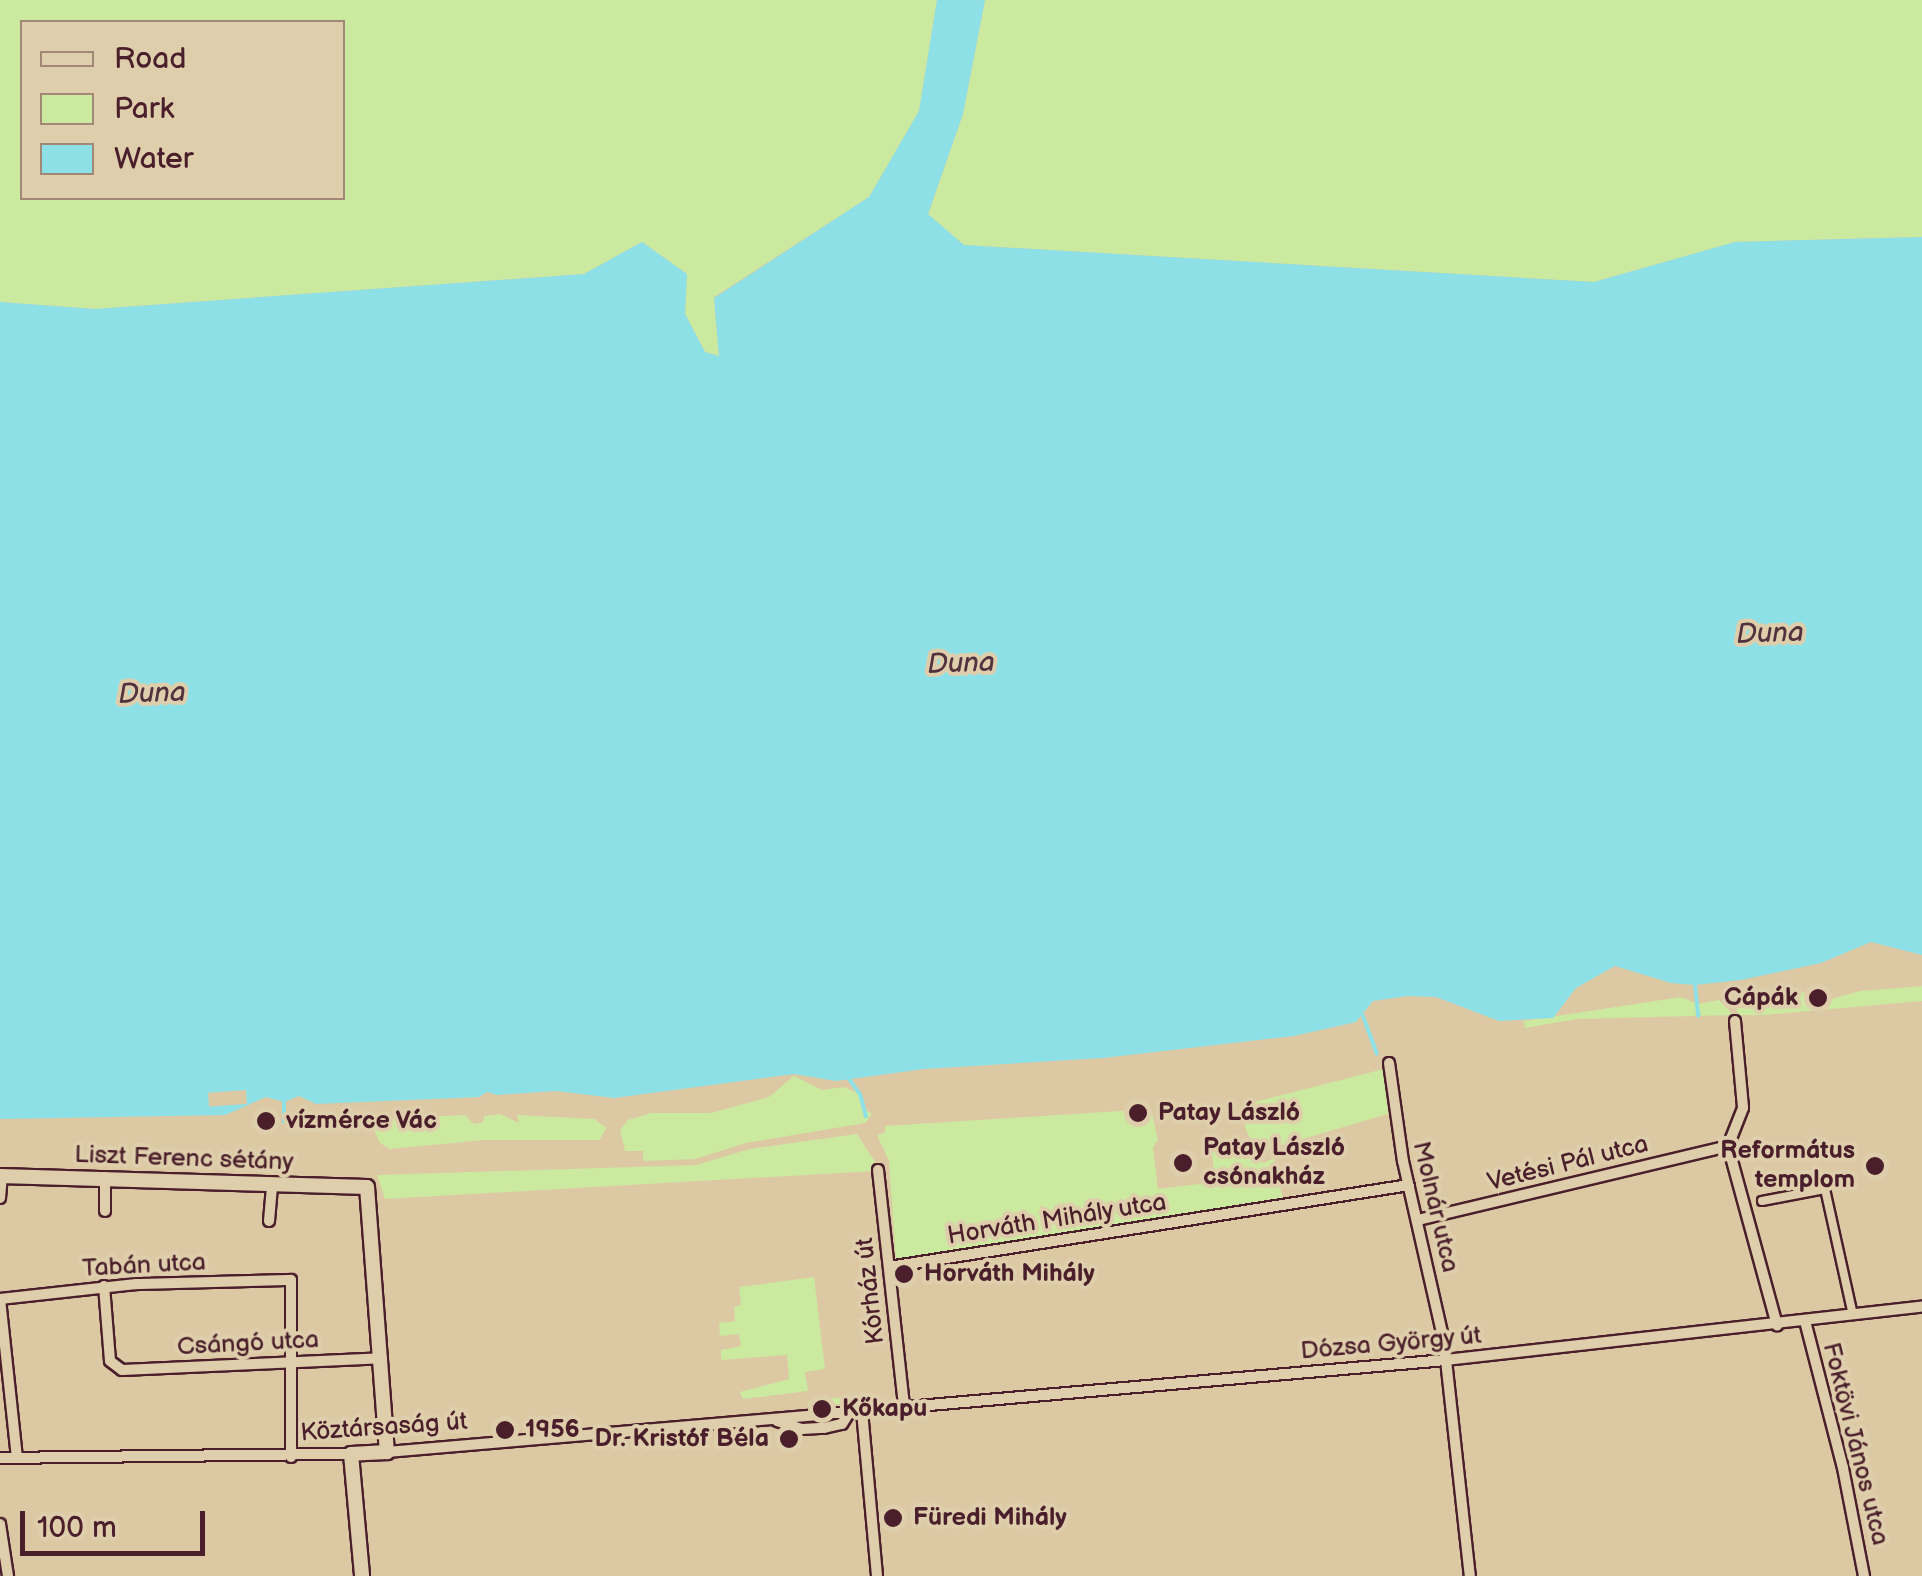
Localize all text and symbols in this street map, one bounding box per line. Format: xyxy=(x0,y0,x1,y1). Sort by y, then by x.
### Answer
legend xyxy=(20,20,345,200)
text: Road xyxy=(114,41,187,77)
text: Park xyxy=(114,91,174,127)
text: Water xyxy=(114,141,194,177)
water label: Duna xyxy=(1736,616,1804,652)
water label: Duna xyxy=(927,646,995,682)
water label: Duna xyxy=(118,676,186,712)
place label: Cápák xyxy=(1724,983,1798,1013)
marker: Cápák xyxy=(1807,987,1829,1009)
place label: Patay László xyxy=(1158,1098,1301,1128)
marker: Patay László xyxy=(1127,1102,1149,1124)
place label: vízmérce Vác xyxy=(286,1106,438,1136)
marker: vízmérce Vác xyxy=(255,1110,277,1132)
street label: Vetési Pál utca xyxy=(1484,1130,1652,1198)
place label: Patay László csónakház xyxy=(1203,1134,1346,1193)
place label: Református templom xyxy=(1720,1137,1855,1196)
street label: Molnár utca xyxy=(1405,1139,1465,1275)
street label: Liszt Ferenc sétány xyxy=(74,1140,294,1178)
marker: Patay László csónakház xyxy=(1172,1152,1194,1174)
marker: Református templom xyxy=(1864,1155,1886,1177)
street label: Horváth Mihály utca xyxy=(945,1188,1169,1252)
street label: Kórház út xyxy=(850,1236,892,1346)
street label: Tabán utca xyxy=(81,1248,207,1284)
place label: Horváth Mihály xyxy=(924,1259,1095,1289)
marker: Horváth Mihály xyxy=(893,1263,915,1285)
street label: Dózsa György út xyxy=(1299,1321,1483,1367)
street label: Csángó utca xyxy=(176,1325,320,1363)
street label: Foktövi János utca xyxy=(1815,1339,1895,1549)
place label: Kőkapu xyxy=(842,1394,927,1424)
marker: Kőkapu xyxy=(811,1398,833,1420)
street label: Köztársaság út xyxy=(299,1407,469,1449)
place label: 1956 xyxy=(525,1415,580,1445)
marker: 1956 xyxy=(494,1419,516,1441)
place label: Dr. Kristóf Béla xyxy=(595,1424,769,1454)
marker: Dr. Kristóf Béla xyxy=(778,1428,800,1450)
scale bar xyxy=(25,1491,210,1553)
place label: Füredi Mihály xyxy=(913,1503,1067,1533)
marker: Füredi Mihály xyxy=(882,1507,904,1529)
text: 100 m xyxy=(37,1510,117,1546)

